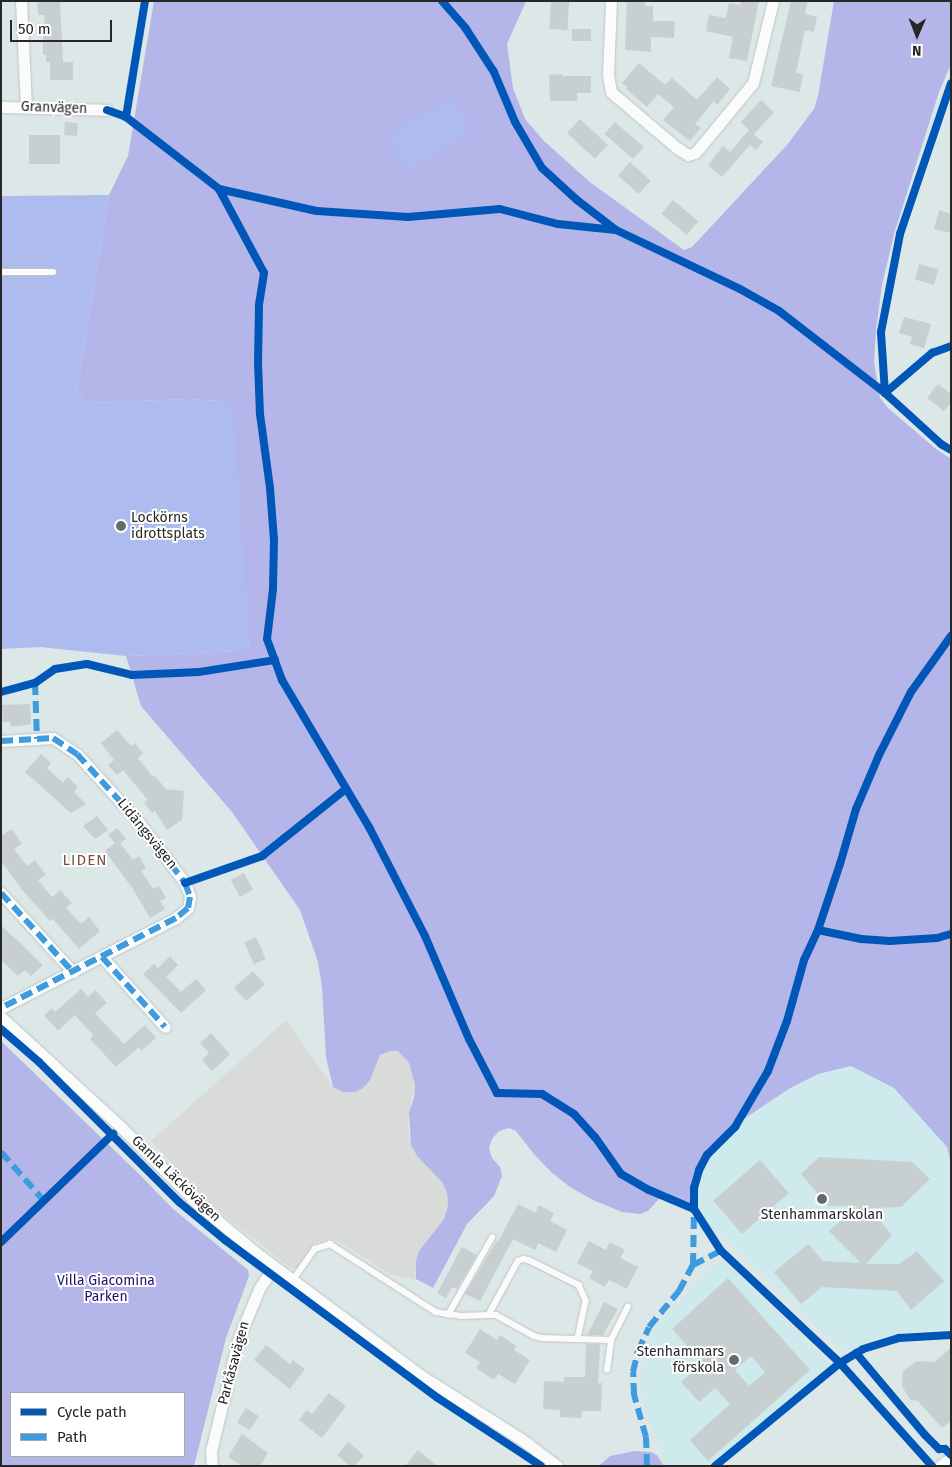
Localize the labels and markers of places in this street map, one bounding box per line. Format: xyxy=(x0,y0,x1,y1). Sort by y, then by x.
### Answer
place label: Lockörns idrottsplats xyxy=(131,510,205,542)
marker: Lockörns idrottsplats xyxy=(115,520,127,532)
marker: Stenhammarskolan xyxy=(816,1193,828,1205)
place label: Stenhammarskolan xyxy=(761,1207,883,1223)
place label: Stenhammars förskola xyxy=(637,1344,724,1376)
marker: Stenhammars förskola xyxy=(728,1354,740,1366)

